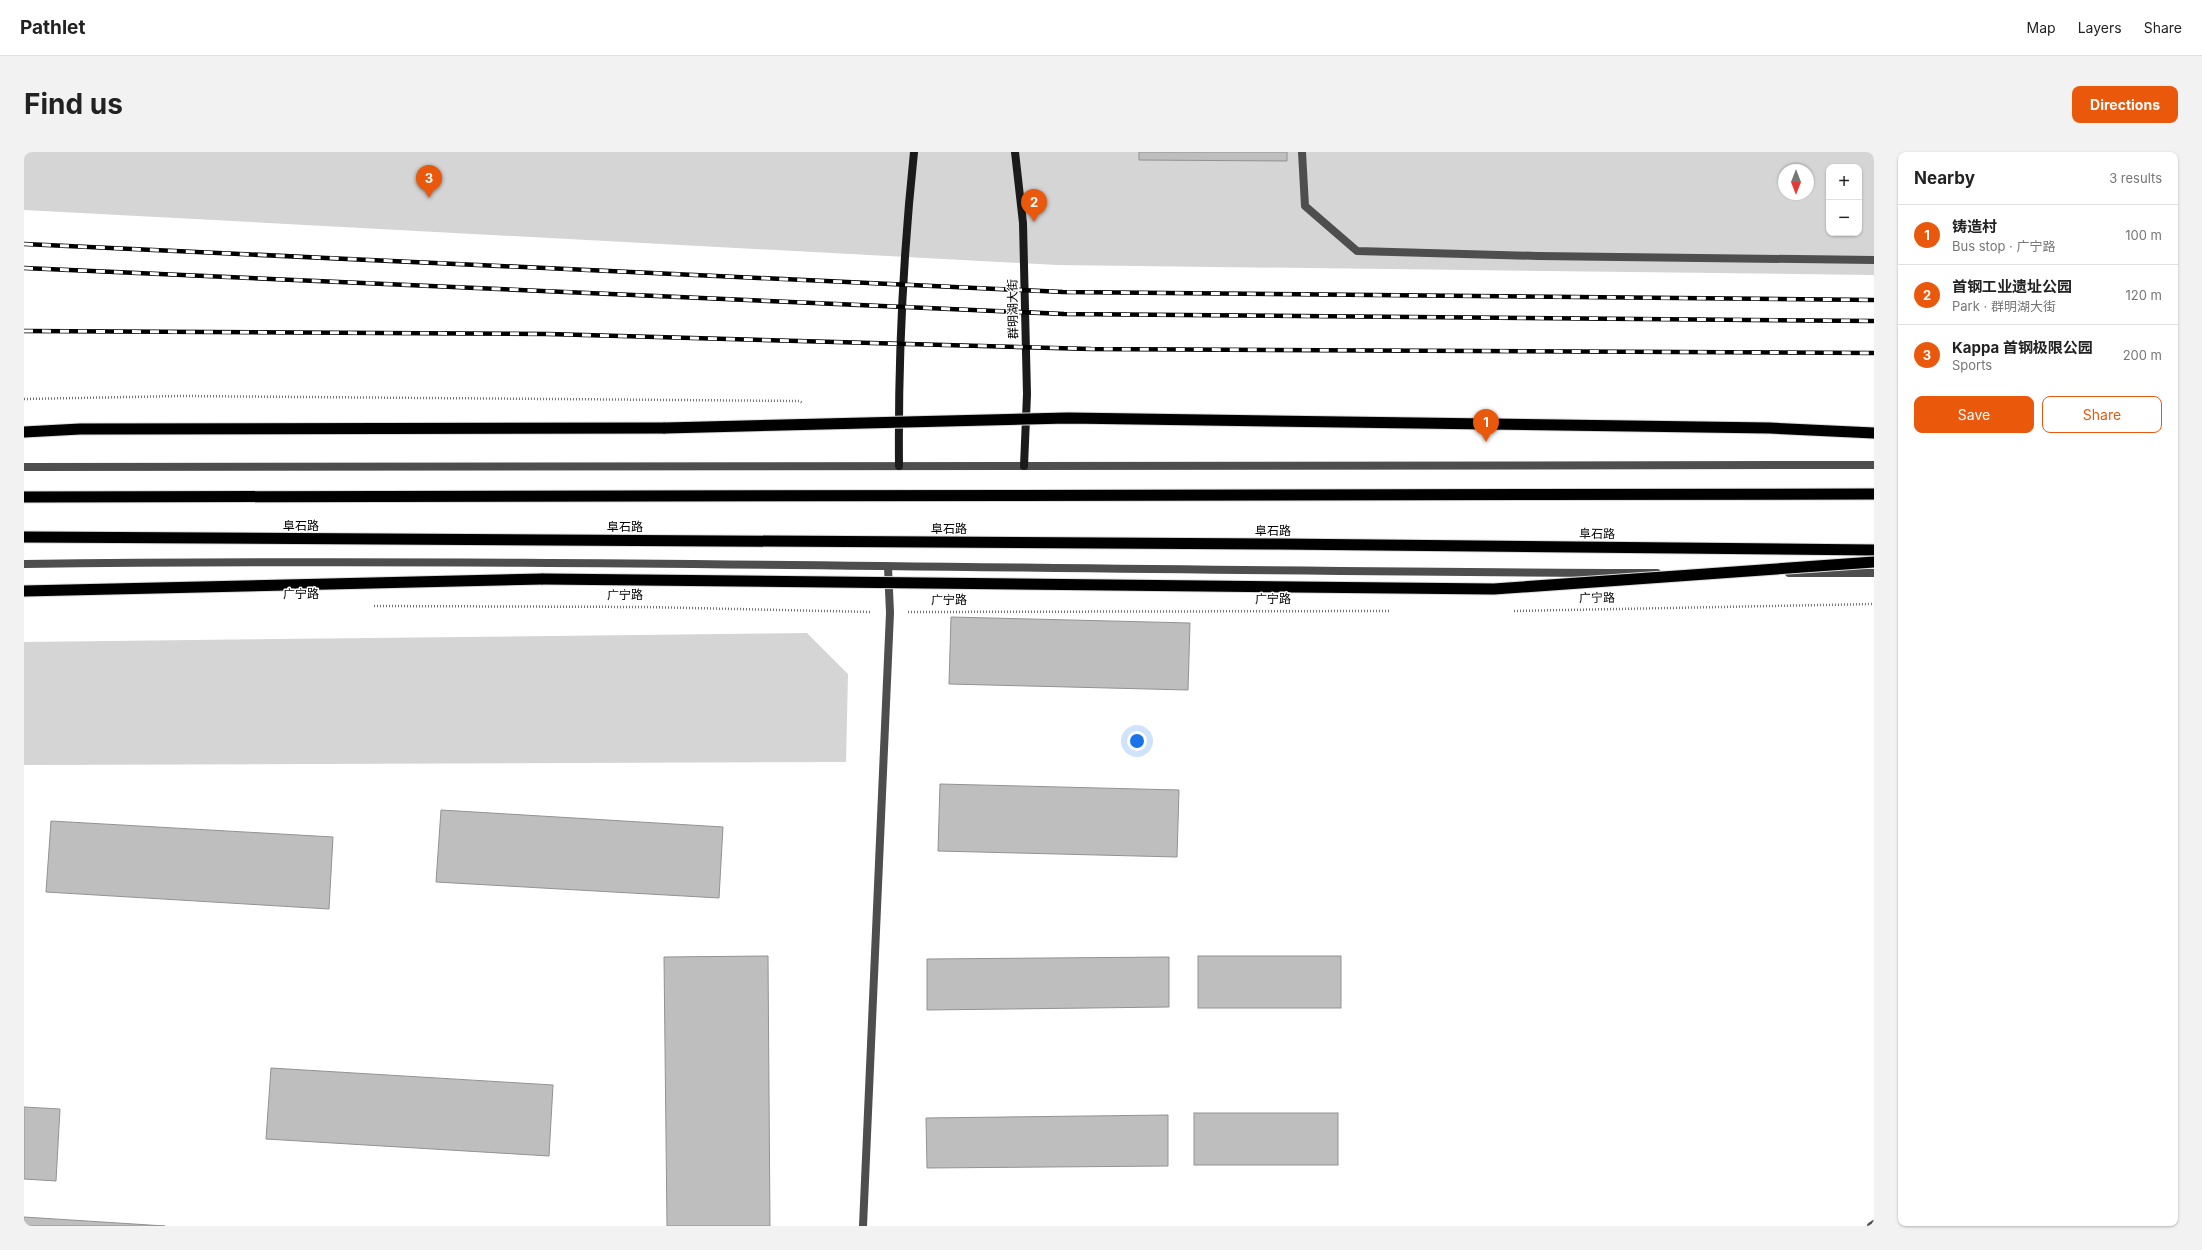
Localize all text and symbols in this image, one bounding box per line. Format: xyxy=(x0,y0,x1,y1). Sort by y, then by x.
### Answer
text: Pathlet xyxy=(20,16,85,39)
text: Map xyxy=(2027,19,2056,36)
text: Layers xyxy=(2078,19,2122,36)
text: Share xyxy=(2144,19,2182,36)
button: Directions xyxy=(2072,86,2178,123)
text: Find us xyxy=(24,87,123,121)
north arrow xyxy=(1778,164,1814,200)
map controls xyxy=(1826,164,1862,236)
button: + xyxy=(1826,164,1862,200)
pin: 3 xyxy=(416,165,442,198)
text: Nearby xyxy=(1914,168,1975,188)
text: 3 results xyxy=(2109,170,2162,186)
pin: 2 xyxy=(1021,189,1047,222)
button: − xyxy=(1826,200,1862,236)
text: 铸造村 xyxy=(1952,217,1997,236)
text: 1 xyxy=(1924,227,1930,243)
text: 100 m xyxy=(2125,227,2162,243)
text: Bus stop · 广宁路 xyxy=(1952,238,2056,254)
text: 首钢工业遗址公园 xyxy=(1952,277,2072,296)
street label: 群明湖大街 xyxy=(1004,279,1021,339)
text: 2 xyxy=(1923,287,1931,303)
text: 120 m xyxy=(2126,287,2162,303)
text: Park · 群明湖大街 xyxy=(1952,298,2056,314)
text: Kappa 首钢极限公园 xyxy=(1952,338,2093,357)
text: 3 xyxy=(1923,347,1931,363)
text: 200 m xyxy=(2123,347,2162,363)
text: Sports xyxy=(1952,357,1992,373)
button: Save xyxy=(1914,396,2034,433)
button: Share xyxy=(2042,396,2162,433)
pin: 1 xyxy=(1473,409,1499,442)
street label: 阜石路 xyxy=(283,518,319,533)
street label: 阜石路 xyxy=(607,519,643,534)
street label: 阜石路 xyxy=(931,521,967,536)
street label: 阜石路 xyxy=(1255,523,1291,538)
street label: 阜石路 xyxy=(1579,526,1615,541)
street label: 广宁路 xyxy=(283,586,319,601)
street label: 广宁路 xyxy=(607,587,643,602)
street label: 广宁路 xyxy=(1579,590,1615,605)
street label: 广宁路 xyxy=(1255,591,1291,606)
street label: 广宁路 xyxy=(931,592,967,607)
your location xyxy=(1127,731,1147,751)

